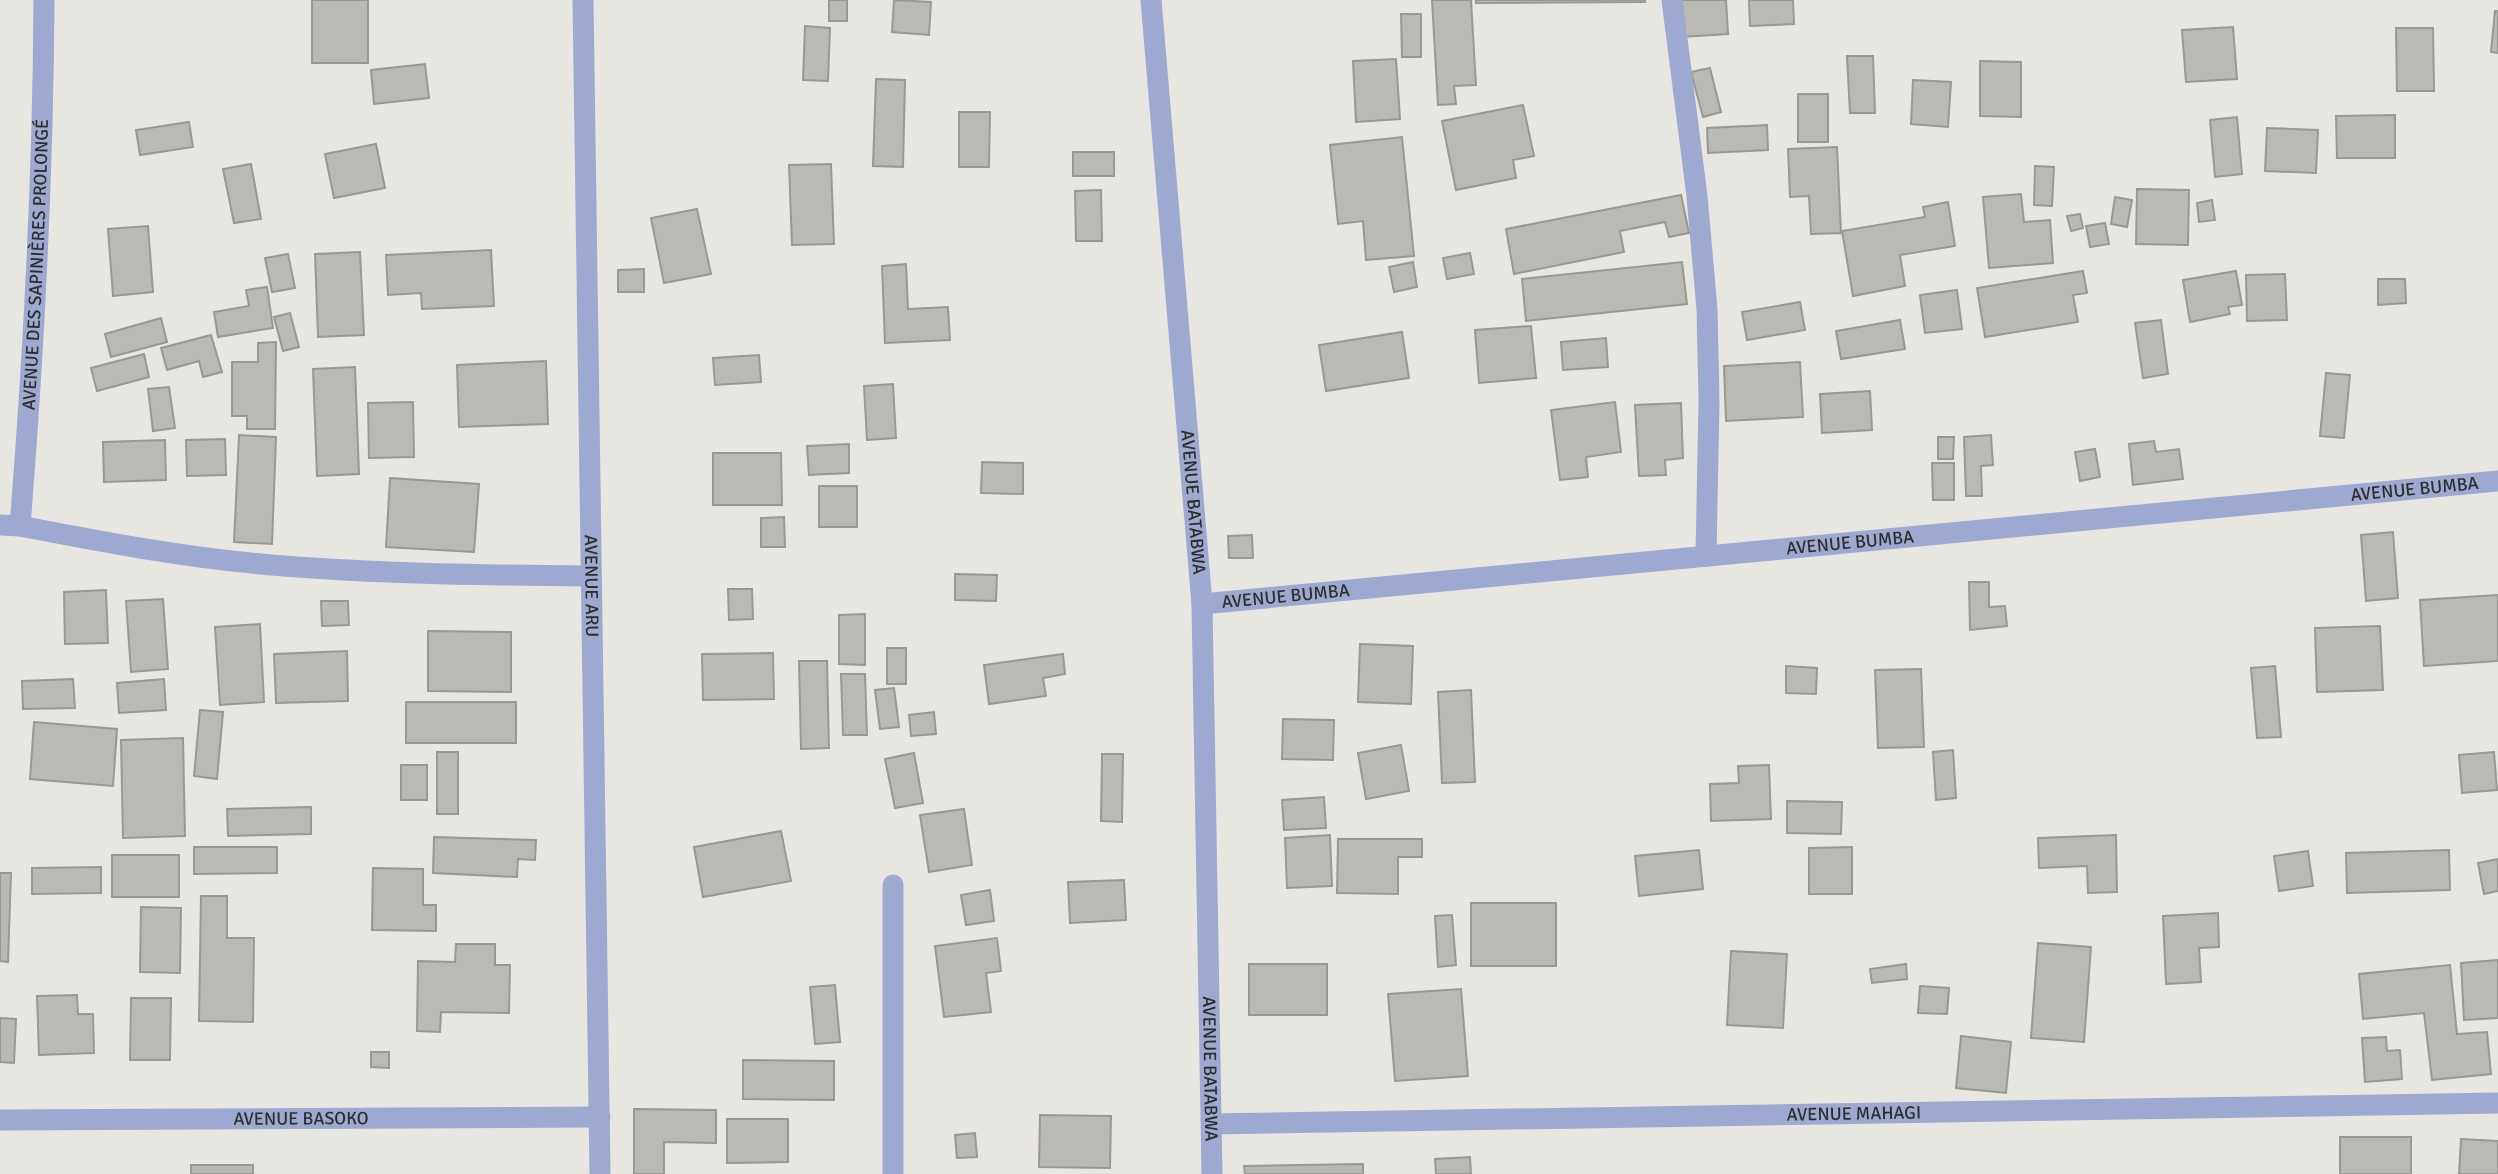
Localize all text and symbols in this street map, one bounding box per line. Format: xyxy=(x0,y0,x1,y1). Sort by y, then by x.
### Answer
street label: AVENUE DES SAPINIÈRES PROLONGÉ xyxy=(18,119,53,411)
street label: AVENUE BATABWA xyxy=(1176,429,1210,576)
street label: AVENUE BUMBA xyxy=(2350,472,2480,506)
street label: AVENUE BUMBA xyxy=(1785,525,1915,560)
street label: AVENUE ARU xyxy=(580,534,603,637)
street label: AVENUE BUMBA xyxy=(1221,579,1351,613)
street label: AVENUE BATABWA xyxy=(1198,996,1222,1142)
street label: AVENUE MAHAGI xyxy=(1787,1101,1921,1126)
street label: AVENUE BASOKO xyxy=(233,1107,369,1130)

